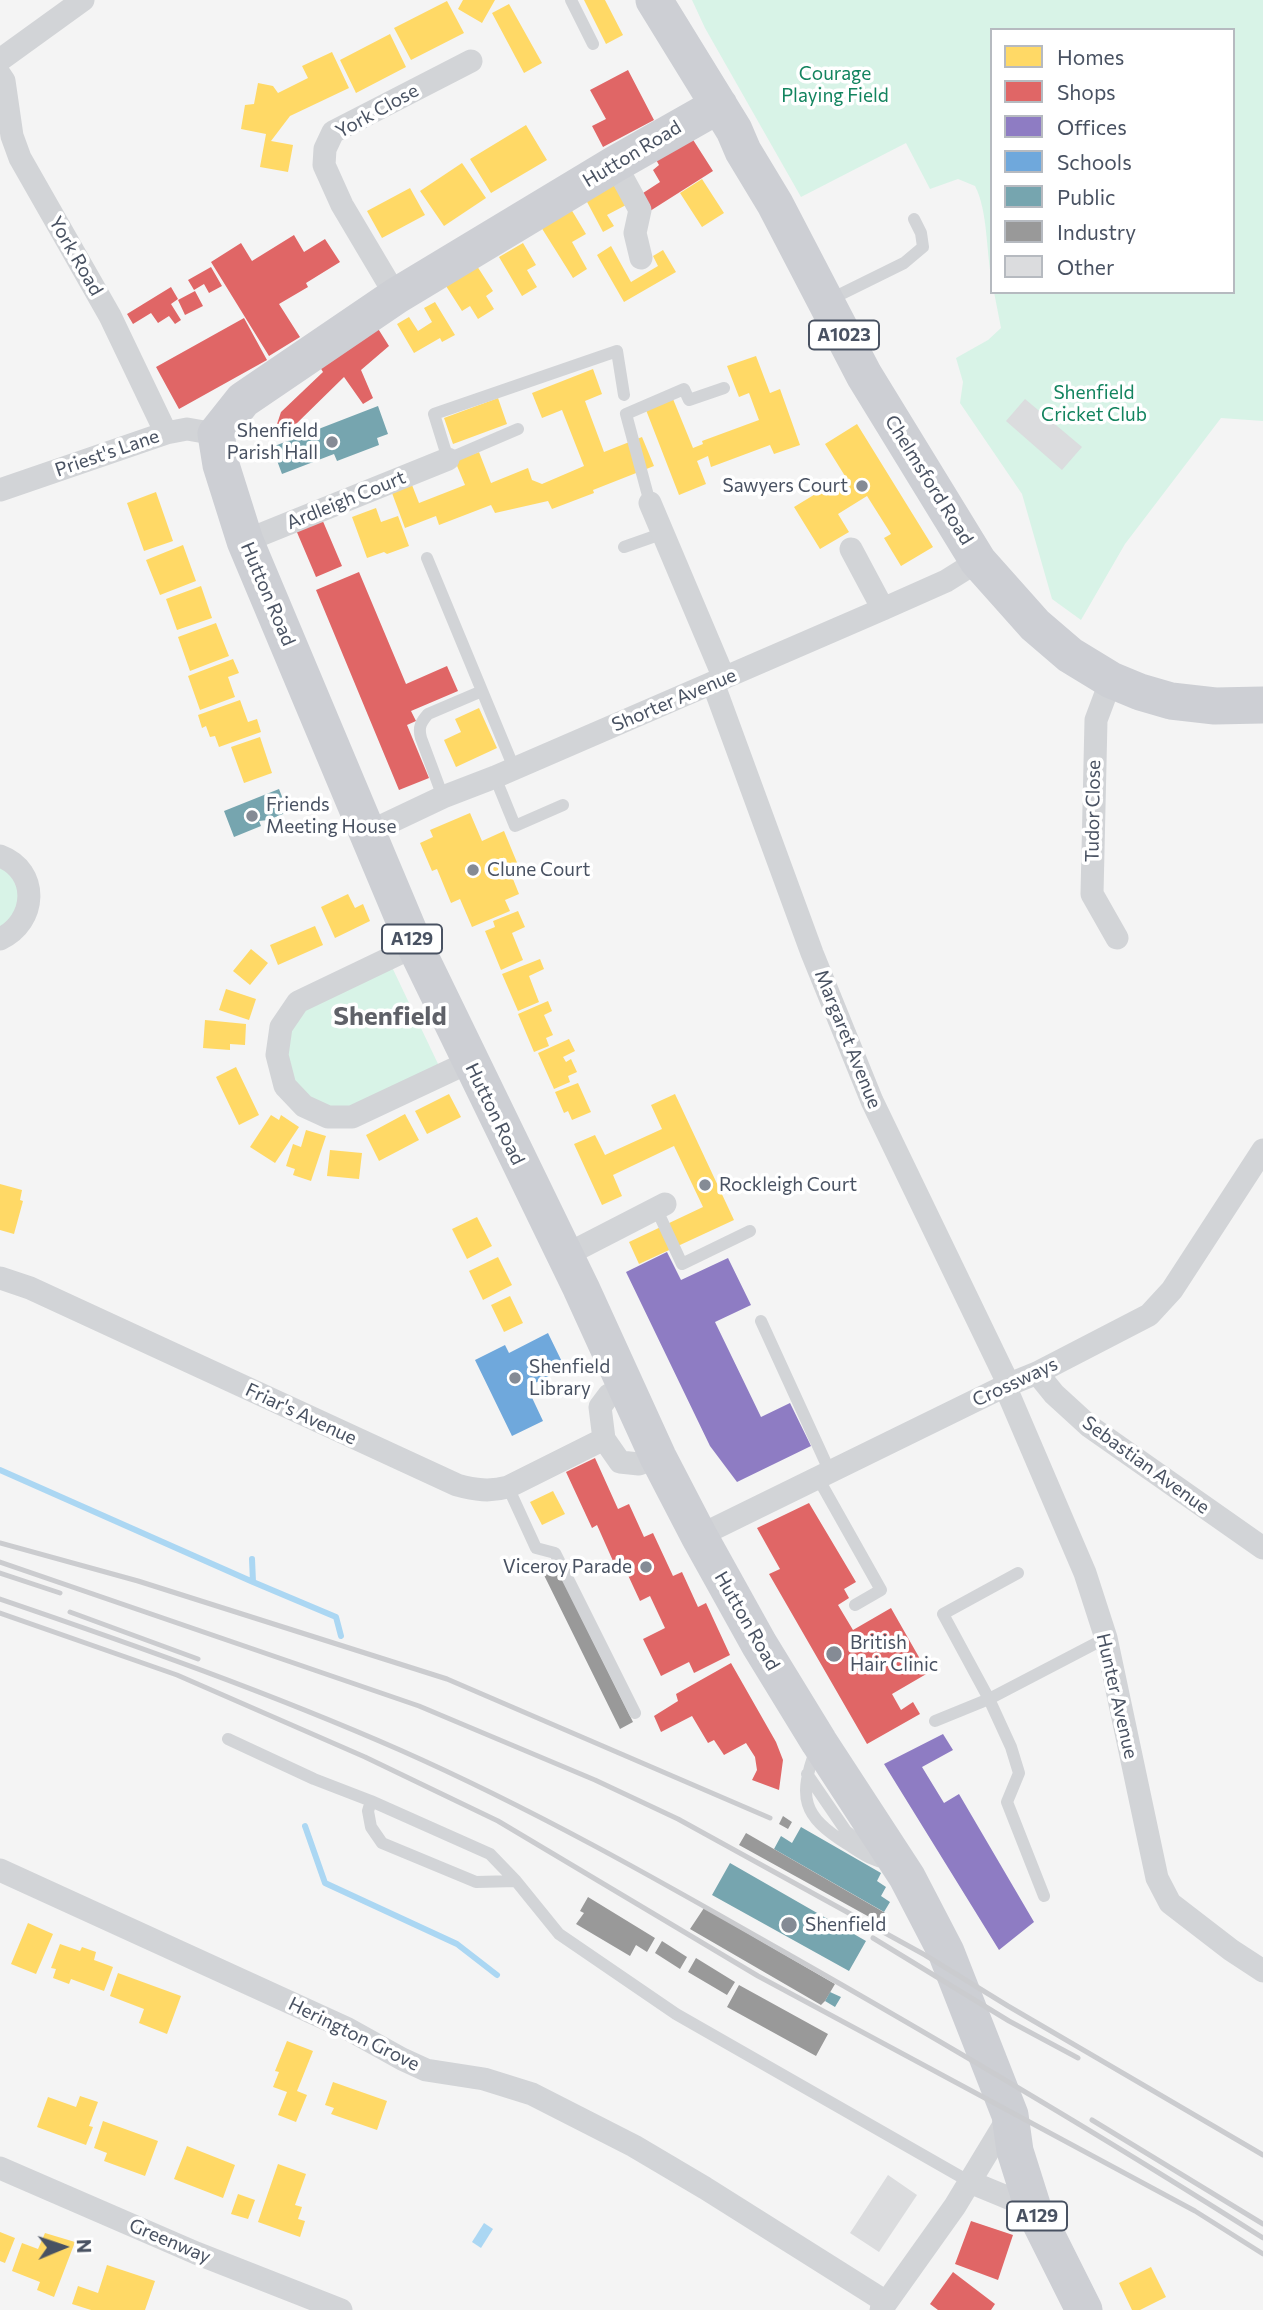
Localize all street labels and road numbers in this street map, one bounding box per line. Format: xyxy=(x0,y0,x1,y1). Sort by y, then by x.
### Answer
street label: York Close xyxy=(332,79,422,143)
street label: Hutton Road xyxy=(579,116,685,192)
street label: York Road xyxy=(44,212,108,300)
road number: A1023 xyxy=(809,320,879,349)
street label: Chelmsford Road xyxy=(880,411,978,549)
street label: Priest's Lane xyxy=(52,425,162,481)
street label: Ardleigh Court xyxy=(283,466,409,534)
street label: Hutton Road xyxy=(236,539,300,649)
street label: Shorter Avenue xyxy=(608,663,740,737)
street label: Tudor Close xyxy=(1081,760,1105,862)
road number: A129 xyxy=(382,924,442,954)
street label: Margaret Avenue xyxy=(810,966,886,1112)
street label: Hutton Road xyxy=(461,1059,529,1169)
street label: Crossways xyxy=(969,1352,1061,1412)
street label: Friar's Avenue xyxy=(242,1378,360,1450)
street label: Sebastian Avenue xyxy=(1078,1411,1214,1519)
street label: Hutton Road xyxy=(709,1567,785,1675)
street label: Hunter Avenue xyxy=(1091,1631,1143,1761)
street label: Herington Grove xyxy=(285,1992,423,2076)
road number: A129 xyxy=(1007,2202,1067,2230)
street label: Greenway xyxy=(126,2214,214,2268)

